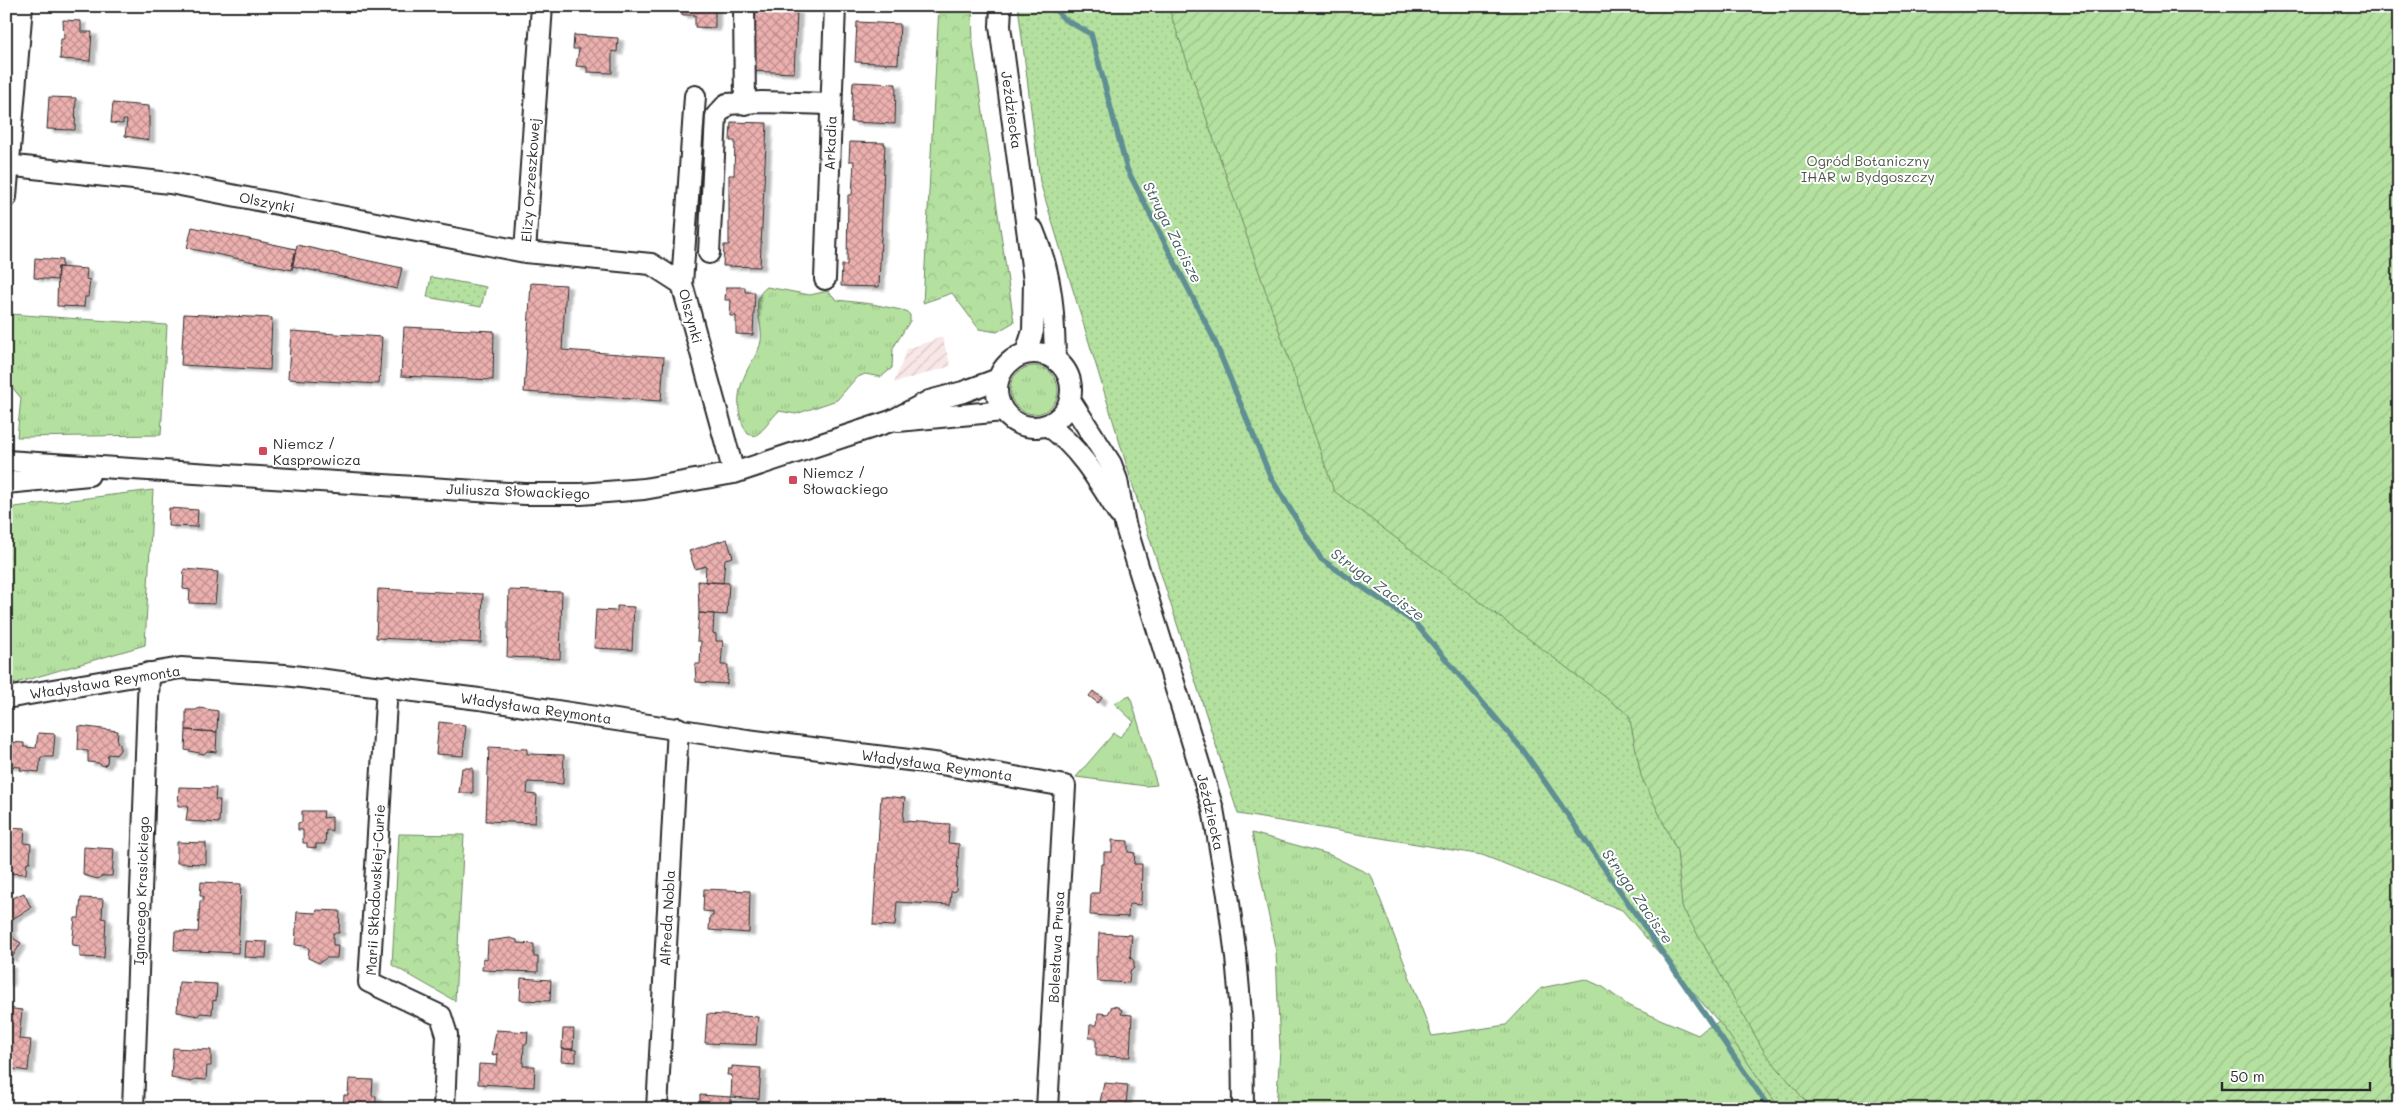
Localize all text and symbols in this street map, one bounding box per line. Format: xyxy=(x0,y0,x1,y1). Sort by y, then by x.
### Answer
street label: Jeździecka xyxy=(997,70,1027,150)
street label: Arkadia xyxy=(820,115,840,171)
street label: Elizy Orzeszkowej xyxy=(516,117,544,243)
park label: Ogród Botaniczny IHAR w Bydgoszczy xyxy=(1801,151,1935,186)
water label: Struga Zacisze xyxy=(1139,178,1207,286)
street label: Olszynki xyxy=(238,187,296,217)
street label: Olszynki xyxy=(675,287,707,345)
place label: Niemcz / Kasprowicza xyxy=(273,434,361,469)
marker: Niemcz / Kasprowicza xyxy=(257,445,269,457)
place label: Niemcz / Słowackiego xyxy=(803,463,888,498)
marker: Niemcz / Słowackiego xyxy=(787,474,799,486)
street label: Juliusza Słowackiego xyxy=(446,479,590,503)
water label: Struga Zacisze xyxy=(1327,543,1429,625)
street label: Władysława Reymonta xyxy=(28,661,182,703)
street label: Władysława Reymonta xyxy=(459,688,613,728)
street label: Władysława Reymonta xyxy=(860,745,1014,785)
street label: Jeździecka xyxy=(1193,772,1229,852)
street label: Marii Skłodowskiej-Curie xyxy=(361,804,389,976)
street label: Ignacego Krasickiego xyxy=(129,816,153,966)
water label: Struga Zacisze xyxy=(1598,845,1678,947)
street label: Alfreda Nobla xyxy=(655,869,679,967)
street label: Bolesława Prusa xyxy=(1044,891,1068,1003)
scale bar xyxy=(2222,1060,2370,1092)
text: 50 m xyxy=(2230,1066,2265,1086)

